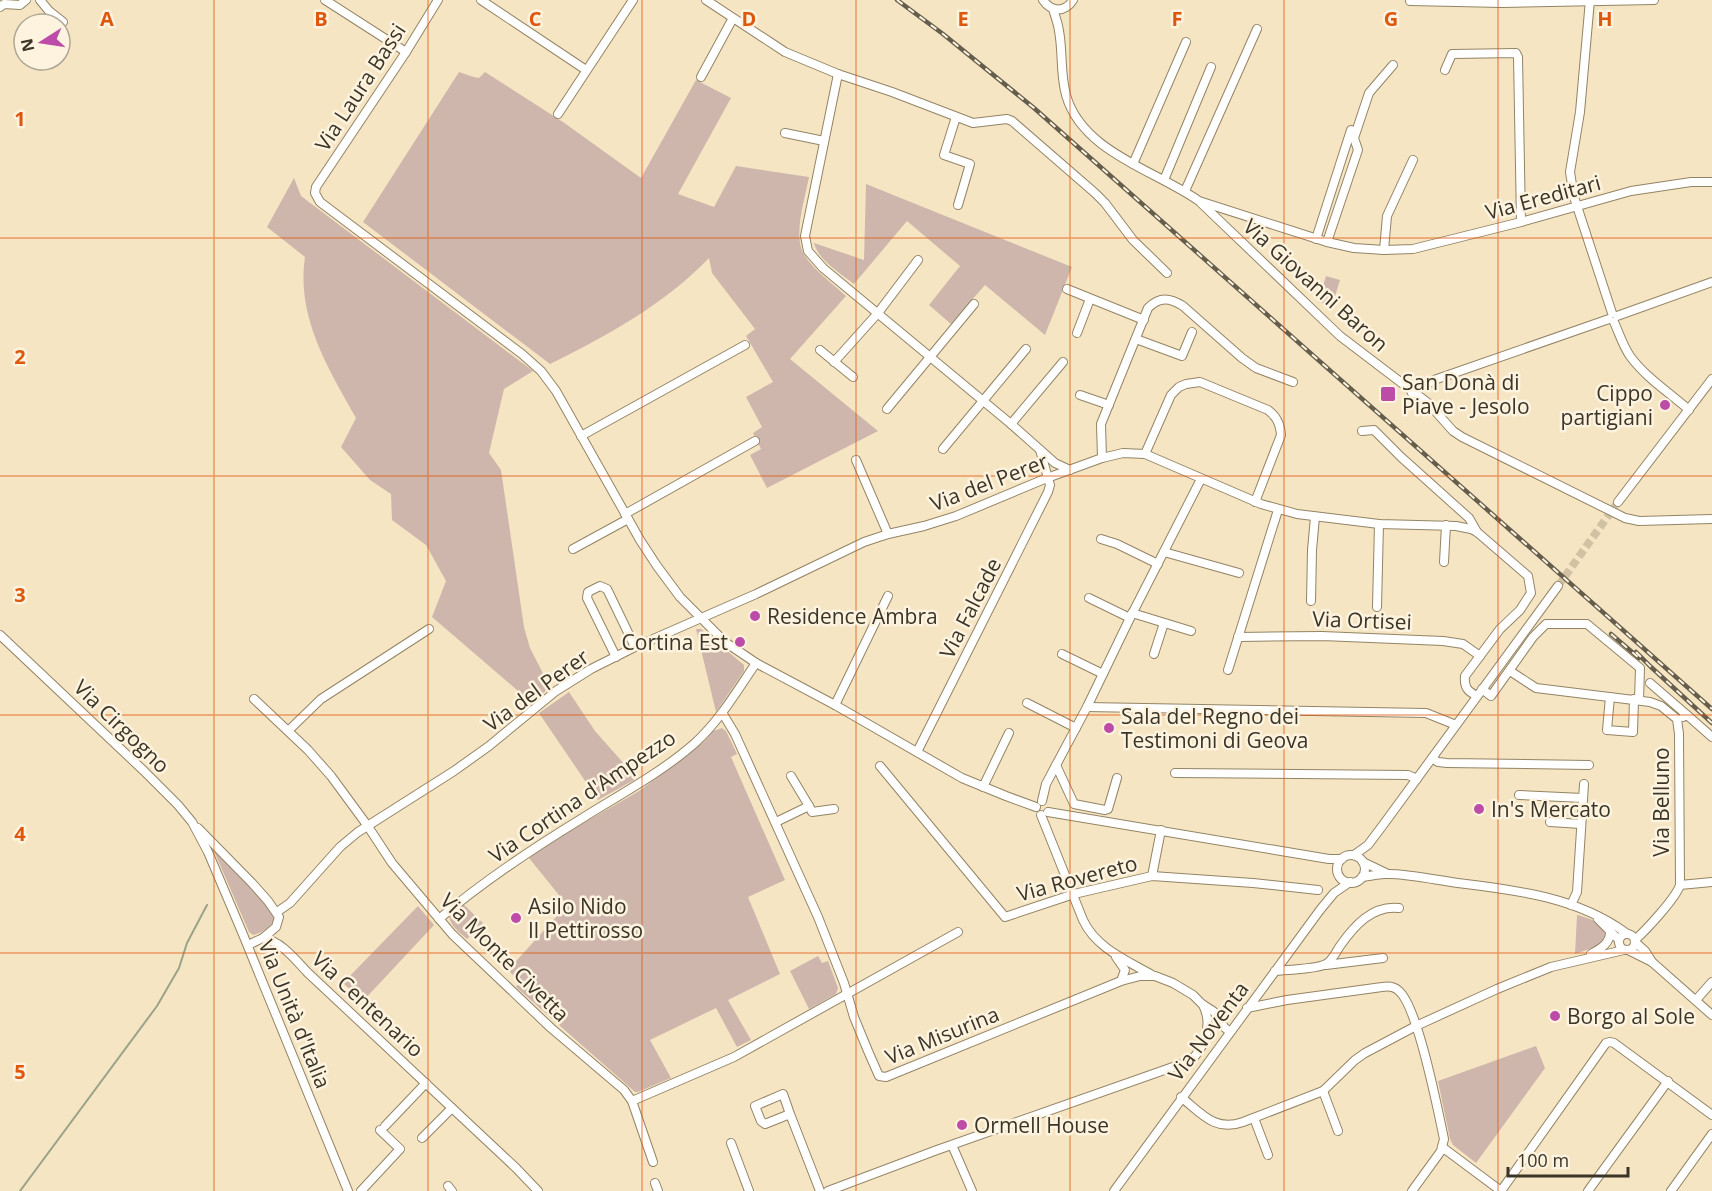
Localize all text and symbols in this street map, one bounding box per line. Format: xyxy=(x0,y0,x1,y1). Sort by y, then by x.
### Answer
text: A xyxy=(100,5,114,32)
text: C xyxy=(529,5,542,32)
text: D xyxy=(742,5,756,32)
text: E xyxy=(957,5,969,32)
text: F xyxy=(1172,5,1182,32)
text: G xyxy=(1384,5,1398,32)
text: H xyxy=(1597,5,1613,32)
north arrow xyxy=(12,12,72,72)
street label: Via Laura Bassi xyxy=(309,19,411,155)
text: N xyxy=(15,36,39,54)
text: 1 xyxy=(14,105,26,132)
street label: Via Ereditari xyxy=(1482,168,1604,226)
street label: Via Giovanni Baron xyxy=(1237,212,1395,358)
text: 2 xyxy=(14,343,26,370)
place label: San Donà di Piave - Jesolo xyxy=(1402,368,1530,420)
place label: Cippo partigiani xyxy=(1561,379,1653,431)
marker: San Donà di Piave - Jesolo xyxy=(1379,385,1397,403)
marker: Cippo partigiani xyxy=(1658,398,1672,412)
street label: Via del Perer xyxy=(926,447,1052,517)
street label: Via Falcade xyxy=(933,553,1007,663)
text: 3 xyxy=(14,581,26,608)
place label: Residence Ambra xyxy=(767,602,938,630)
street label: Via Ortisei xyxy=(1312,604,1412,636)
marker: Residence Ambra xyxy=(748,609,762,623)
place label: Cortina Est xyxy=(622,628,728,656)
marker: Cortina Est xyxy=(733,635,747,649)
street label: Via del Perer xyxy=(478,642,595,738)
street label: Via Cirgogno xyxy=(68,673,176,779)
place label: Sala del Regno dei Testimoni di Geova xyxy=(1121,702,1308,754)
marker: Sala del Regno dei Testimoni di Geova xyxy=(1102,721,1116,735)
street label: Via Cortina d'Ampezzo xyxy=(483,723,681,869)
street label: Via Belluno xyxy=(1647,747,1675,857)
place label: In's Mercato xyxy=(1491,795,1611,823)
marker: In's Mercato xyxy=(1472,802,1486,816)
text: 4 xyxy=(14,820,26,847)
street label: Via Rovereto xyxy=(1014,849,1140,907)
street label: Via Monte Civetta xyxy=(434,886,576,1028)
place label: Asilo Nido Il Pettirosso xyxy=(528,892,643,944)
marker: Asilo Nido Il Pettirosso xyxy=(509,911,523,925)
street label: Via Unità d'Italia xyxy=(252,936,338,1092)
street label: Via Centenario xyxy=(306,945,430,1063)
street label: Via Noventa xyxy=(1161,976,1255,1086)
street label: Via Misurina xyxy=(881,999,1003,1071)
place label: Borgo al Sole xyxy=(1567,1002,1695,1030)
marker: Borgo al Sole xyxy=(1548,1009,1562,1023)
text: 5 xyxy=(14,1058,26,1085)
place label: Ormell House xyxy=(974,1111,1109,1139)
marker: Ormell House xyxy=(955,1118,969,1132)
scale bar xyxy=(1508,1140,1628,1178)
text: 100 m xyxy=(1517,1148,1569,1172)

